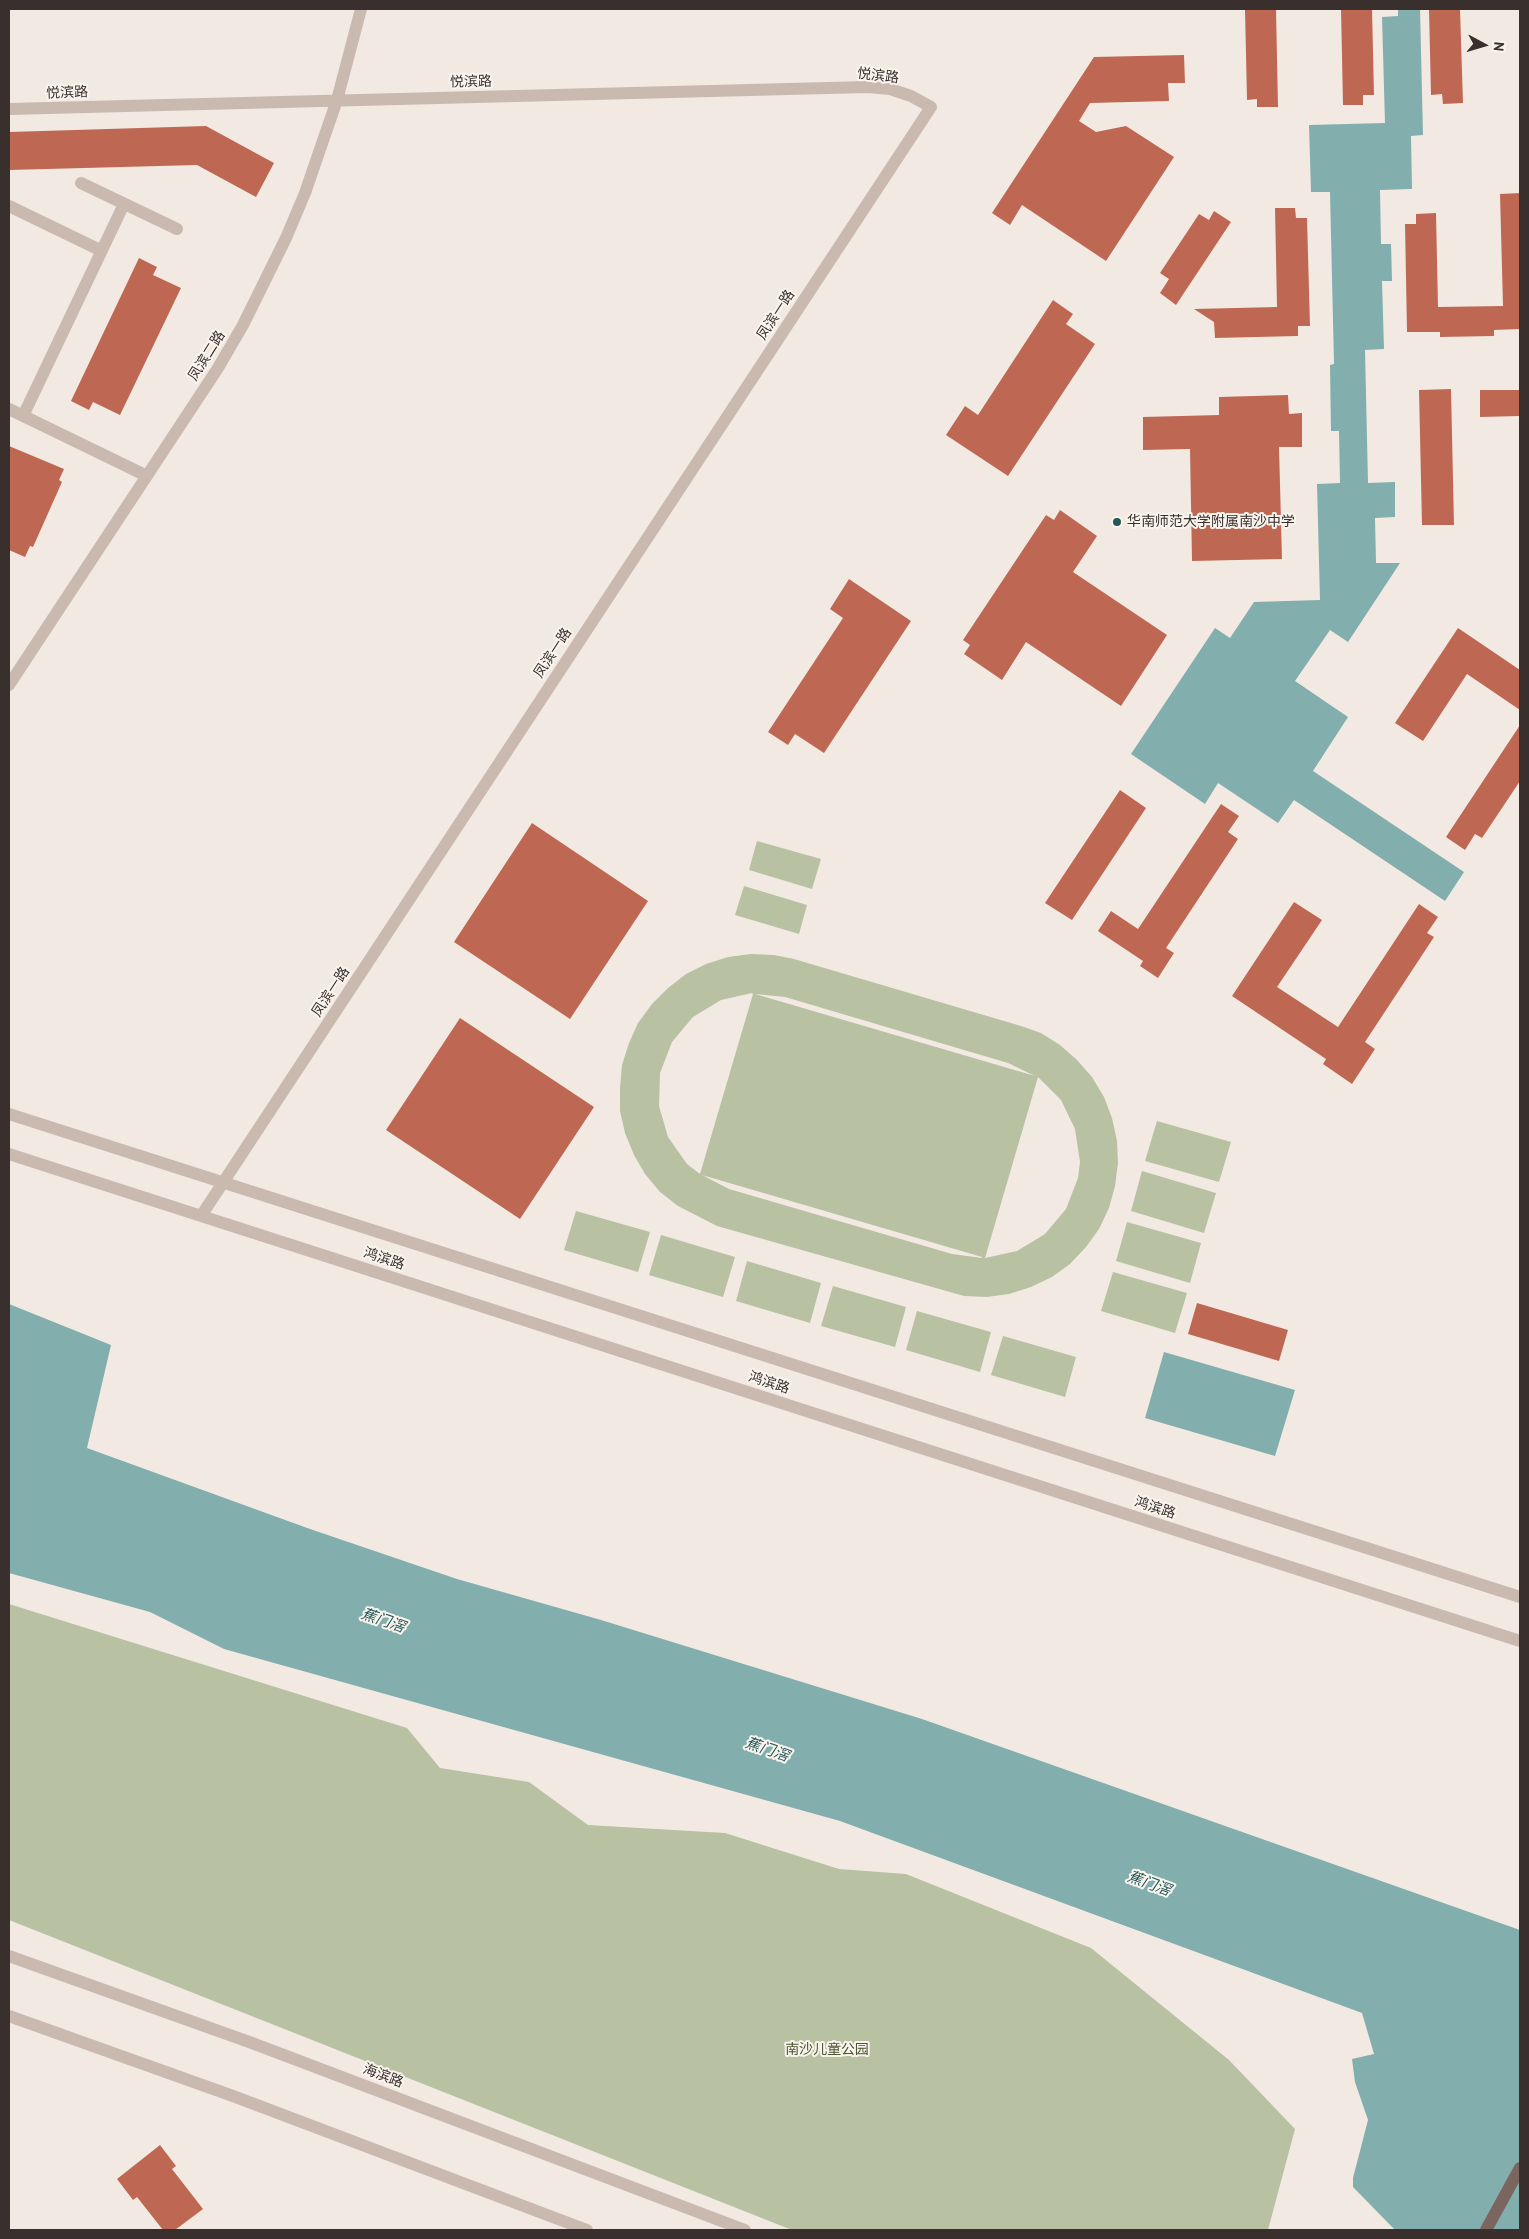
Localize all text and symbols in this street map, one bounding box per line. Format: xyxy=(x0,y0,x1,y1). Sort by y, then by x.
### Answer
north arrow xyxy=(1459,20,1509,70)
text: N xyxy=(1489,41,1508,52)
street label: 悦滨路 xyxy=(856,65,900,87)
street label: 悦滨路 xyxy=(450,73,492,91)
street label: 悦滨路 xyxy=(46,84,88,102)
street label: 凤滨一路 xyxy=(754,287,798,343)
street label: 凤滨二路 xyxy=(185,328,229,384)
place label: 华南师范大学附属南沙中学 xyxy=(1127,514,1295,530)
marker: 华南师范大学附属南沙中学 xyxy=(1111,516,1123,528)
street label: 凤滨一路 xyxy=(531,625,575,681)
street label: 凤滨一路 xyxy=(309,964,353,1020)
street label: 鸿滨路 xyxy=(361,1245,407,1273)
street label: 鸿滨路 xyxy=(746,1369,792,1397)
street label: 鸿滨路 xyxy=(1132,1494,1178,1522)
water label: 蕉门滘 xyxy=(359,1605,407,1637)
water label: 蕉门滘 xyxy=(743,1734,791,1766)
water label: 蕉门滘 xyxy=(1125,1868,1173,1900)
park label: 南沙儿童公园 xyxy=(785,2042,869,2058)
street label: 海滨路 xyxy=(360,2061,406,2091)

